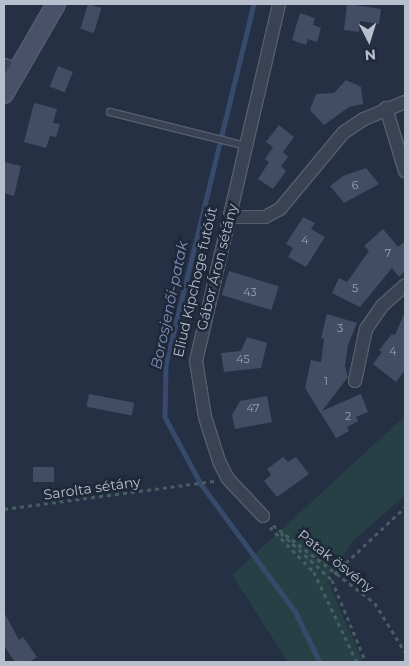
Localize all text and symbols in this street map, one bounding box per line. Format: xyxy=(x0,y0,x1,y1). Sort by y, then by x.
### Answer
north arrow xyxy=(344,15,394,65)
text: N xyxy=(364,45,377,64)
house number: 6 xyxy=(352,178,358,192)
street label: Gábor Áron sétány xyxy=(193,202,241,332)
street label: Eliud Kipchoge futóút xyxy=(170,205,220,359)
house number: 4 xyxy=(301,233,309,247)
water label: Borosjenői-patak xyxy=(147,239,191,371)
house number: 7 xyxy=(385,246,391,260)
house number: 5 xyxy=(352,281,358,295)
house number: 43 xyxy=(243,285,257,299)
house number: 3 xyxy=(337,321,343,335)
house number: 4 xyxy=(389,344,397,358)
house number: 45 xyxy=(236,352,250,366)
house number: 1 xyxy=(324,374,328,388)
house number: 47 xyxy=(246,401,260,415)
house number: 2 xyxy=(345,409,351,423)
street label: Sarolta sétány xyxy=(42,473,142,503)
street label: Patak ösvény xyxy=(295,526,377,596)

